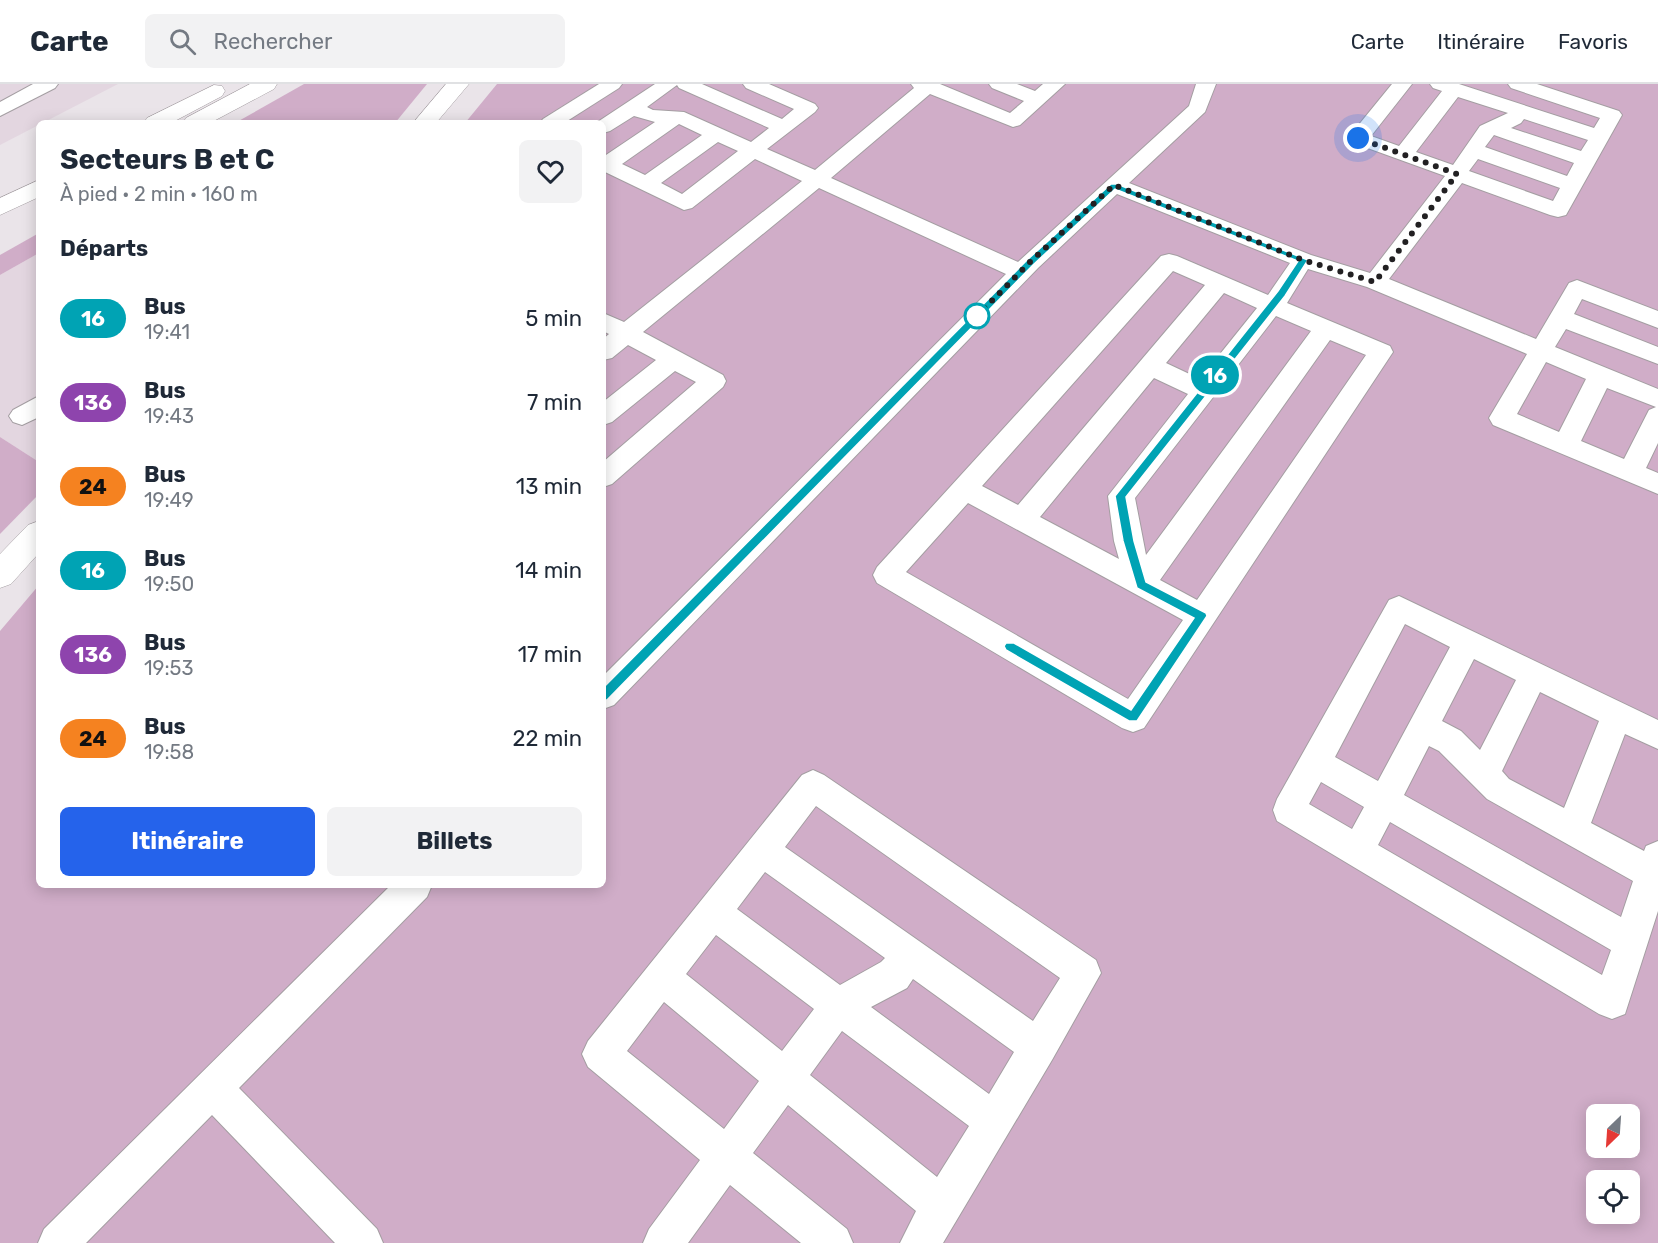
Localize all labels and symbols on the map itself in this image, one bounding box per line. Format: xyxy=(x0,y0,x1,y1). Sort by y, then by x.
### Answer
your location xyxy=(1343,123,1373,153)
unlabelled marker xyxy=(964,303,990,329)
line badge: 16 xyxy=(1188,356,1242,394)
north arrow xyxy=(1586,1104,1640,1158)

